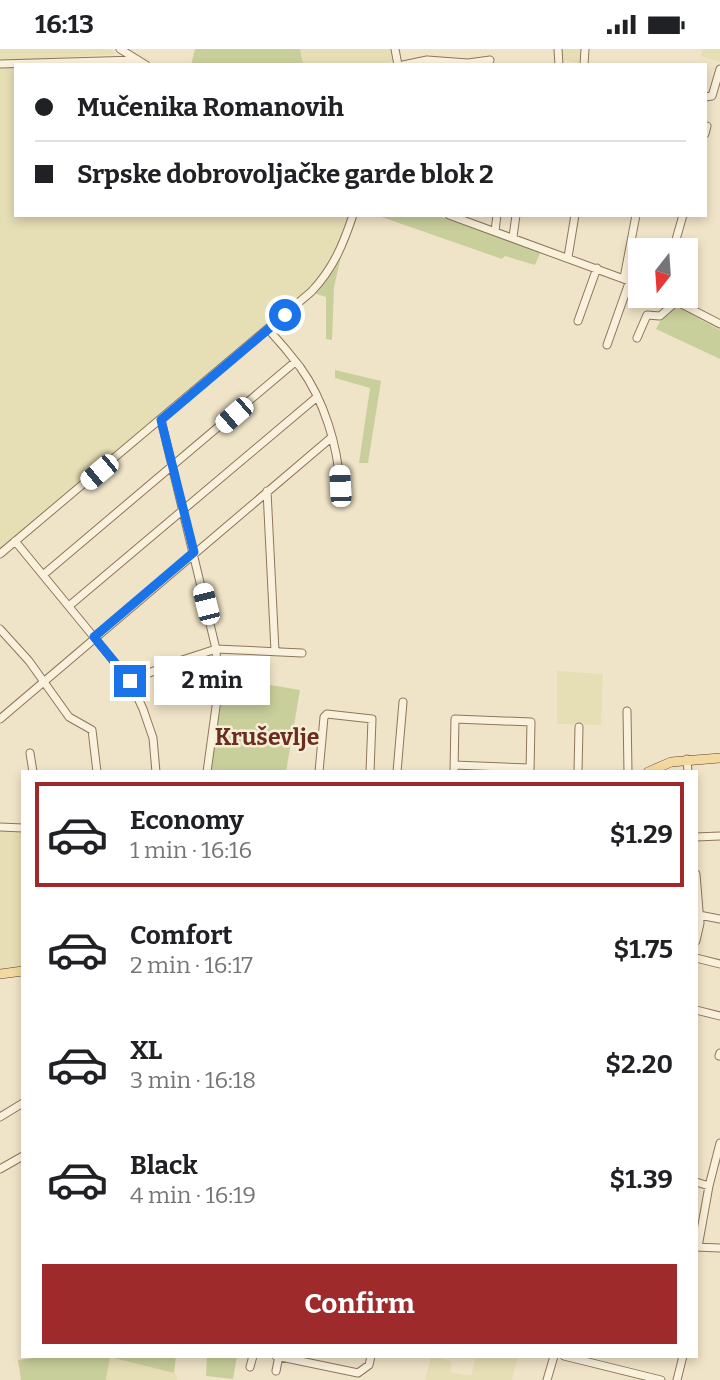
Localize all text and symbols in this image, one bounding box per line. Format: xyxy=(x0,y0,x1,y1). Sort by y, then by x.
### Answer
text: 16:13 xyxy=(35,9,94,40)
text: Mučenika Romanovih xyxy=(77,92,344,123)
text: Srpske dobrovoljačke garde blok 2 xyxy=(77,159,494,190)
north arrow xyxy=(628,238,698,308)
map controls xyxy=(628,238,698,308)
route start xyxy=(269,299,301,331)
car xyxy=(212,393,257,437)
car xyxy=(77,450,122,494)
car xyxy=(329,464,352,508)
car xyxy=(191,581,222,627)
callout: 2 min xyxy=(154,657,270,705)
route end xyxy=(114,665,146,697)
text: 2 min xyxy=(181,666,243,694)
district label: Kruševlje xyxy=(215,723,319,751)
icon: car xyxy=(46,803,109,866)
text: Economy xyxy=(130,805,244,836)
text: $1.29 xyxy=(610,819,673,850)
text: 1 min · 16:16 xyxy=(130,836,252,864)
icon: car xyxy=(46,918,109,981)
text: Comfort xyxy=(130,920,233,951)
text: $1.75 xyxy=(613,934,673,965)
text: 2 min · 16:17 xyxy=(130,951,253,979)
icon: car xyxy=(46,1033,109,1096)
text: XL xyxy=(130,1035,162,1066)
text: $2.20 xyxy=(605,1049,673,1080)
text: 3 min · 16:18 xyxy=(130,1066,256,1094)
icon: car xyxy=(46,1148,109,1211)
text: Black xyxy=(130,1150,198,1181)
text: $1.39 xyxy=(610,1164,673,1195)
text: 4 min · 16:19 xyxy=(130,1181,256,1209)
button: Confirm xyxy=(42,1264,677,1344)

